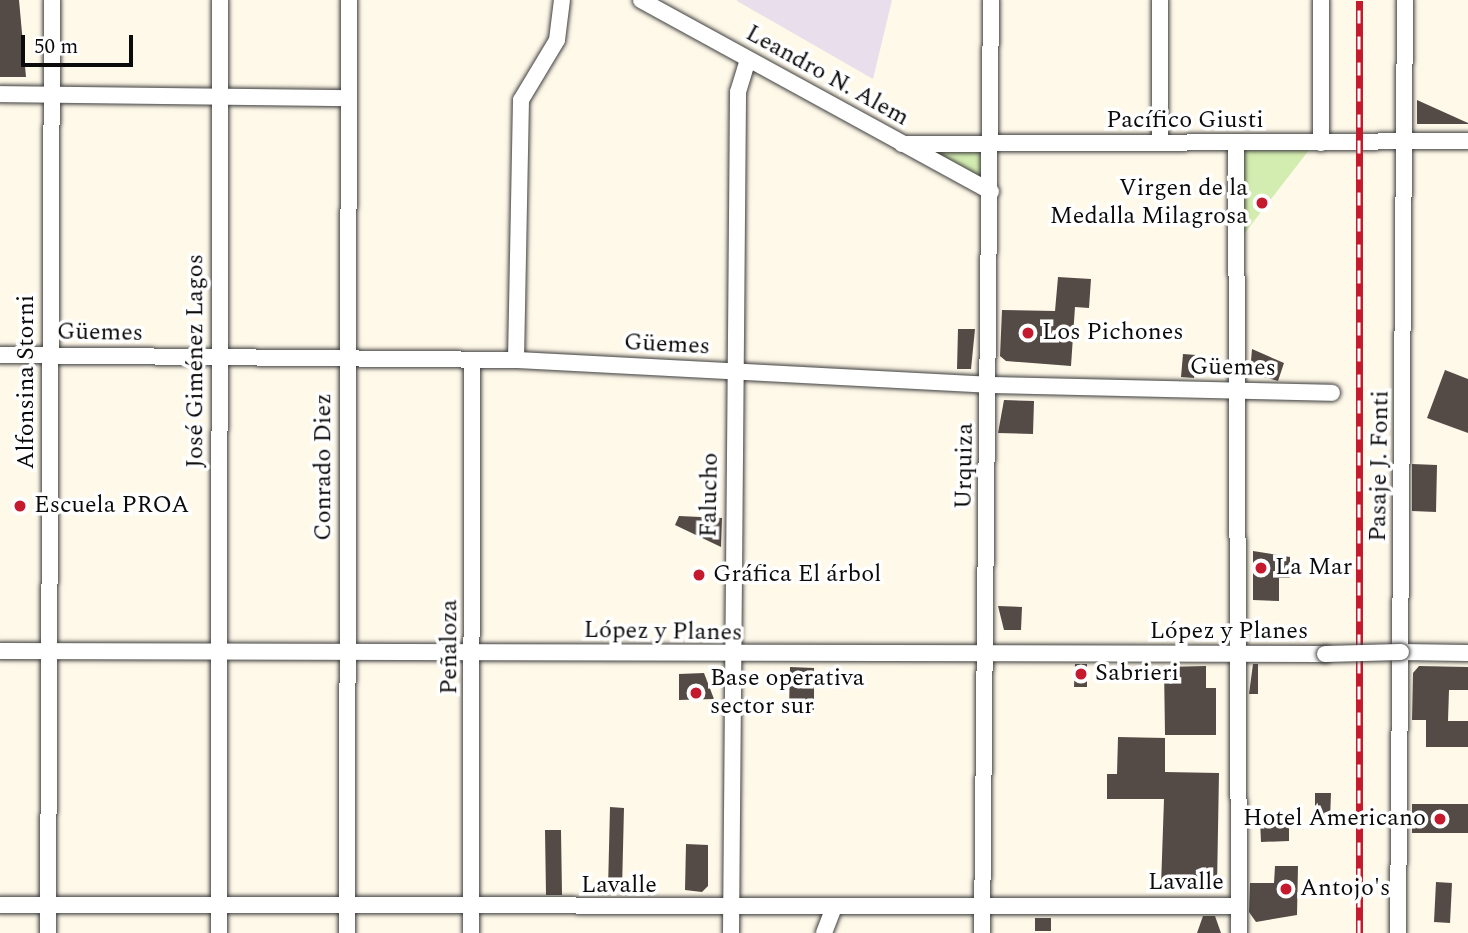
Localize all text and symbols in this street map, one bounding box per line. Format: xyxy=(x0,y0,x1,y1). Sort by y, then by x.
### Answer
street label: Leandro N. Alem xyxy=(740,19,914,133)
scale bar xyxy=(24,21,136,65)
text: 50 m xyxy=(34,31,78,63)
street label: Pacífico Giusti xyxy=(1106,107,1264,135)
place label: Virgen de la Medalla Milagrosa xyxy=(1050,175,1248,231)
marker: Virgen de la Medalla Milagrosa xyxy=(1254,195,1270,211)
street label: José Giménez Lagos xyxy=(182,254,210,468)
street label: Alfonsina Storni xyxy=(13,295,41,469)
street label: Güemes xyxy=(57,318,143,348)
place label: Los Pichones xyxy=(1042,319,1184,347)
marker: Los Pichones xyxy=(1020,325,1036,341)
street label: Güemes xyxy=(623,328,711,362)
street label: Güemes xyxy=(1190,353,1276,383)
street label: Pasaje J. Fonti xyxy=(1364,390,1396,542)
street label: Conrado Diez xyxy=(310,393,338,541)
street label: Urquiza xyxy=(950,423,980,509)
street label: Falucho xyxy=(695,452,725,538)
place label: Escuela PROA xyxy=(34,492,189,520)
marker: Escuela PROA xyxy=(12,498,28,514)
place label: La Mar xyxy=(1275,554,1352,582)
marker: La Mar xyxy=(1253,560,1269,576)
place label: Gráfica El árbol xyxy=(713,561,881,589)
marker: Gráfica El árbol xyxy=(691,567,707,583)
street label: Peñaloza xyxy=(436,600,464,694)
street label: López y Planes xyxy=(583,616,743,648)
street label: López y Planes xyxy=(1150,618,1308,646)
place label: Sabrieri xyxy=(1095,660,1179,688)
place label: Base operativa sector sur xyxy=(710,665,865,721)
marker: Sabrieri xyxy=(1073,666,1089,682)
marker: Base operativa sector sur xyxy=(688,685,704,701)
place label: Hotel Americano xyxy=(1243,805,1426,833)
marker: Hotel Americano xyxy=(1432,811,1448,827)
street label: Lavalle xyxy=(1148,869,1224,897)
street label: Lavalle xyxy=(581,872,657,900)
place label: Antojo's xyxy=(1300,875,1390,903)
marker: Antojo's xyxy=(1278,881,1294,897)

